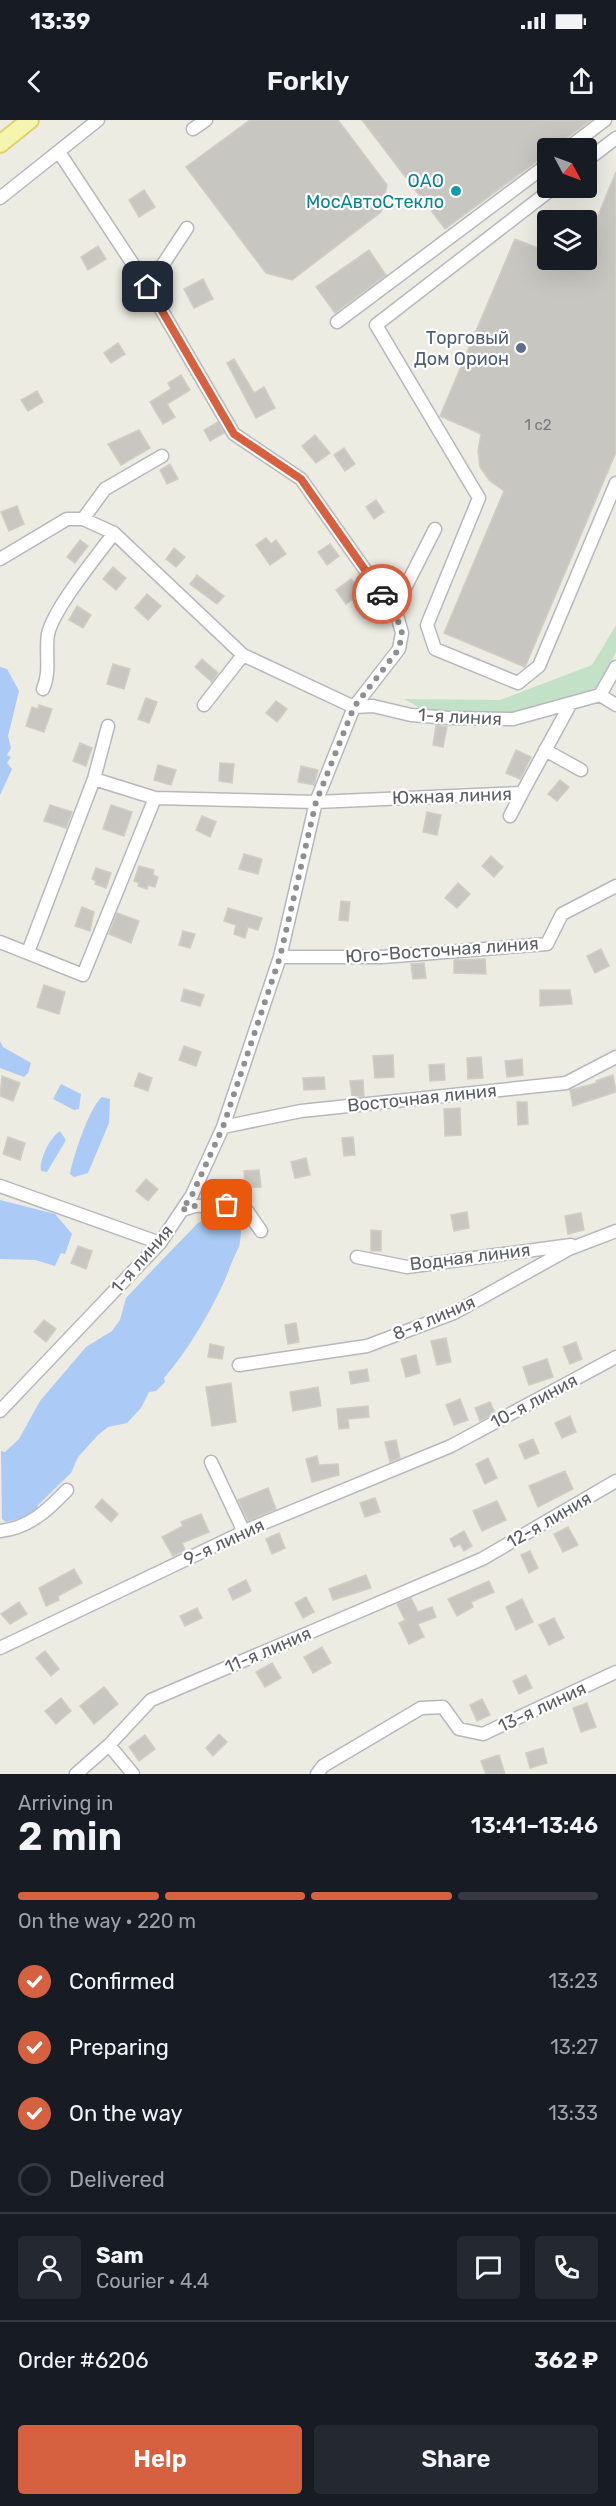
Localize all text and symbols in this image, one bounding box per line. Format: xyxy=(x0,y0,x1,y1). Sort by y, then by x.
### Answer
text: 13:39 xyxy=(30,8,90,35)
icon: back xyxy=(18,65,51,98)
text: Forkly xyxy=(267,65,349,97)
icon: share xyxy=(565,65,598,98)
north arrow xyxy=(537,138,597,198)
map controls xyxy=(537,138,597,270)
place label: ОАО МосАвтоСтекло xyxy=(306,170,444,213)
marker: ОАО МосАвтоСтекло xyxy=(449,184,463,198)
button: layers xyxy=(537,210,597,270)
pin xyxy=(122,261,173,312)
icon: home xyxy=(131,270,164,303)
place label: Торговый Дом Орион xyxy=(414,327,509,370)
marker: Торговый Дом Орион xyxy=(514,341,528,355)
house number: 1 с2 xyxy=(524,416,552,434)
courier xyxy=(352,564,412,624)
icon: car xyxy=(366,578,399,611)
street label: 1-я линия xyxy=(418,704,502,730)
street label: Южная линия xyxy=(392,783,512,809)
street label: Юго-Восточная линия xyxy=(345,932,539,968)
street label: Восточная линия xyxy=(346,1079,498,1117)
pin xyxy=(201,1179,252,1230)
icon: bag xyxy=(210,1188,243,1221)
street label: 1-я линия xyxy=(106,1220,178,1298)
street label: Водная линия xyxy=(408,1239,532,1275)
street label: 8-я линия xyxy=(389,1291,479,1345)
street label: 10-я линия xyxy=(487,1369,581,1433)
street label: 12-я линия xyxy=(503,1487,595,1553)
street label: 9-я линия xyxy=(180,1514,268,1570)
street label: 11-я линия xyxy=(222,1622,314,1678)
street label: 13-я линия xyxy=(494,1677,590,1737)
text: Arriving in xyxy=(18,1791,113,1815)
text: 13:41–13:46 xyxy=(471,1812,598,1839)
text: 2 min xyxy=(18,1814,122,1860)
text: On the way · 220 m xyxy=(18,1909,196,1933)
icon: check xyxy=(18,1965,51,1998)
text: Confirmed xyxy=(69,1968,175,1995)
text: 13:23 xyxy=(549,1969,598,1993)
icon: check xyxy=(18,2031,51,2064)
text: Preparing xyxy=(69,2034,169,2061)
text: 13:27 xyxy=(550,2035,598,2059)
icon: check xyxy=(18,2097,51,2130)
text: On the way xyxy=(69,2100,183,2127)
text: 13:33 xyxy=(548,2101,598,2125)
text: Delivered xyxy=(69,2166,165,2193)
button: person xyxy=(18,2236,81,2299)
button: chat xyxy=(457,2236,520,2299)
button: phone xyxy=(535,2236,598,2299)
text: Sam xyxy=(96,2242,144,2269)
text: Courier · 4.4 xyxy=(96,2269,209,2293)
text: Order #6206 xyxy=(18,2347,148,2374)
text: 362 ₽ xyxy=(534,2347,598,2374)
button: Help xyxy=(18,2425,302,2494)
button: Share xyxy=(314,2425,598,2494)

